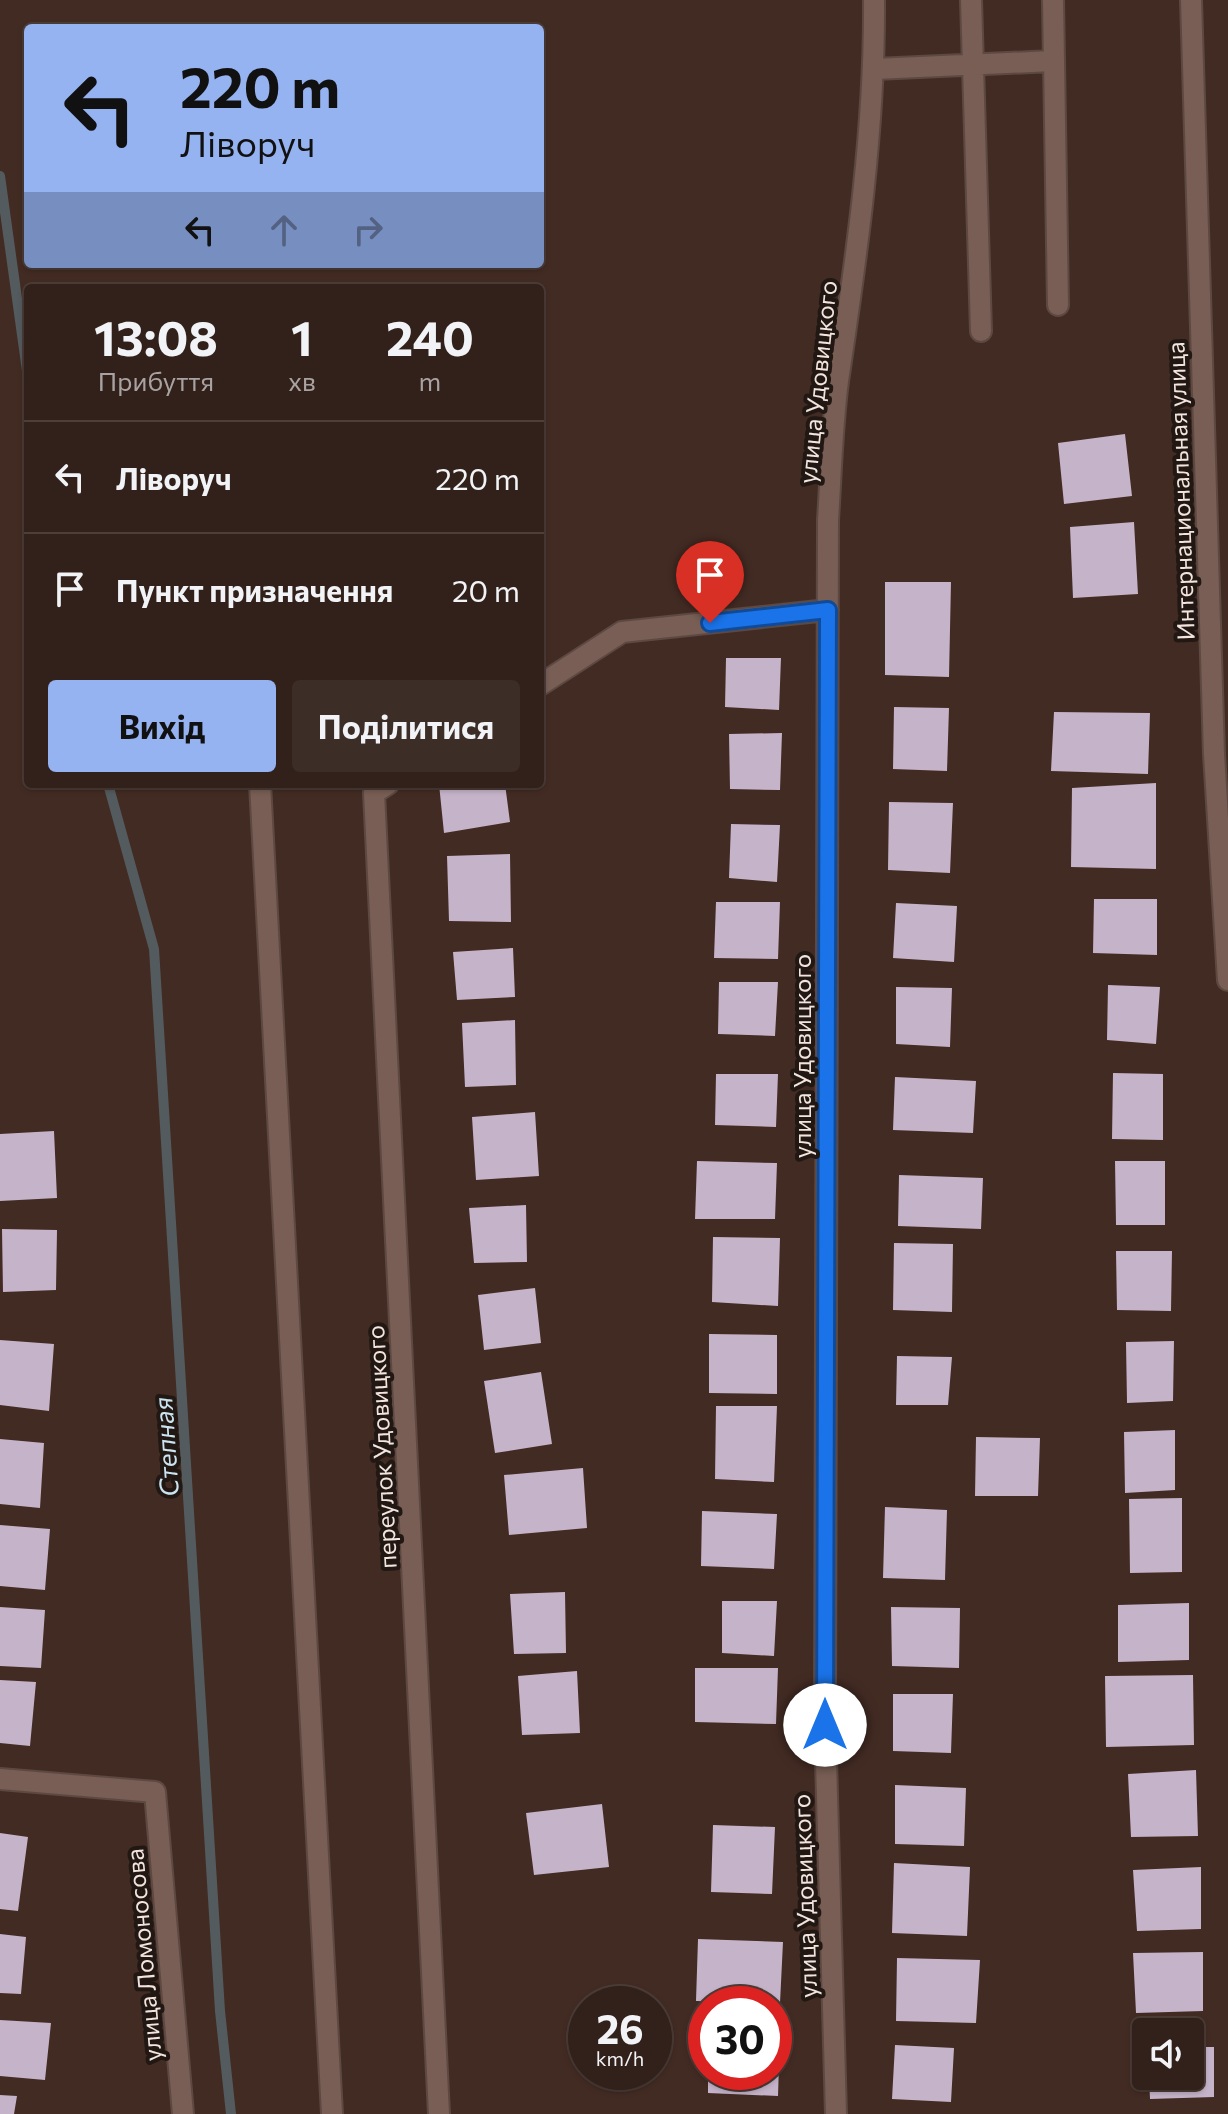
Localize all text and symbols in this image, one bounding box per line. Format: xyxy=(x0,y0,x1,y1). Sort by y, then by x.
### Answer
text: 220 m xyxy=(180,51,340,120)
icon: left xyxy=(48,56,152,160)
text: Ліворуч xyxy=(180,120,315,164)
icon: left xyxy=(178,208,222,252)
icon: ahead xyxy=(262,208,306,252)
icon: right xyxy=(346,208,390,252)
street label: улица Удовицкого xyxy=(792,279,842,485)
text: 13:08 xyxy=(94,307,218,366)
text: 1 xyxy=(291,307,313,366)
text: 240 xyxy=(386,307,474,366)
street label: Интернациональная улица xyxy=(1160,341,1200,641)
text: Прибуття xyxy=(98,365,214,396)
text: хв xyxy=(288,365,316,396)
text: m xyxy=(419,365,441,396)
icon: left xyxy=(48,455,92,499)
text: Ліворуч xyxy=(116,459,232,496)
text: 220 m xyxy=(435,459,520,496)
pin xyxy=(676,541,744,623)
icon: arrive xyxy=(688,553,732,597)
icon: arrive xyxy=(48,567,92,611)
text: Пункт призначення xyxy=(116,571,393,608)
text: 20 m xyxy=(452,571,520,608)
button: Вихід xyxy=(48,680,276,772)
button: Поділитися xyxy=(292,680,520,772)
street label: улица Удовицкого xyxy=(787,954,816,1158)
street label: переулок Удовицкого xyxy=(360,1324,402,1570)
water label: Степная xyxy=(146,1396,184,1498)
position arrow xyxy=(783,1683,867,1767)
street label: улица Удовицкого xyxy=(786,1793,822,1999)
street label: улица Ломоносова xyxy=(119,1847,167,2063)
speed limit sign: 30 xyxy=(688,1986,792,2090)
text: 26 xyxy=(596,2003,644,2052)
map controls xyxy=(1132,2018,1204,2090)
button: sound xyxy=(1132,2018,1204,2090)
text: km/h xyxy=(596,2046,644,2070)

